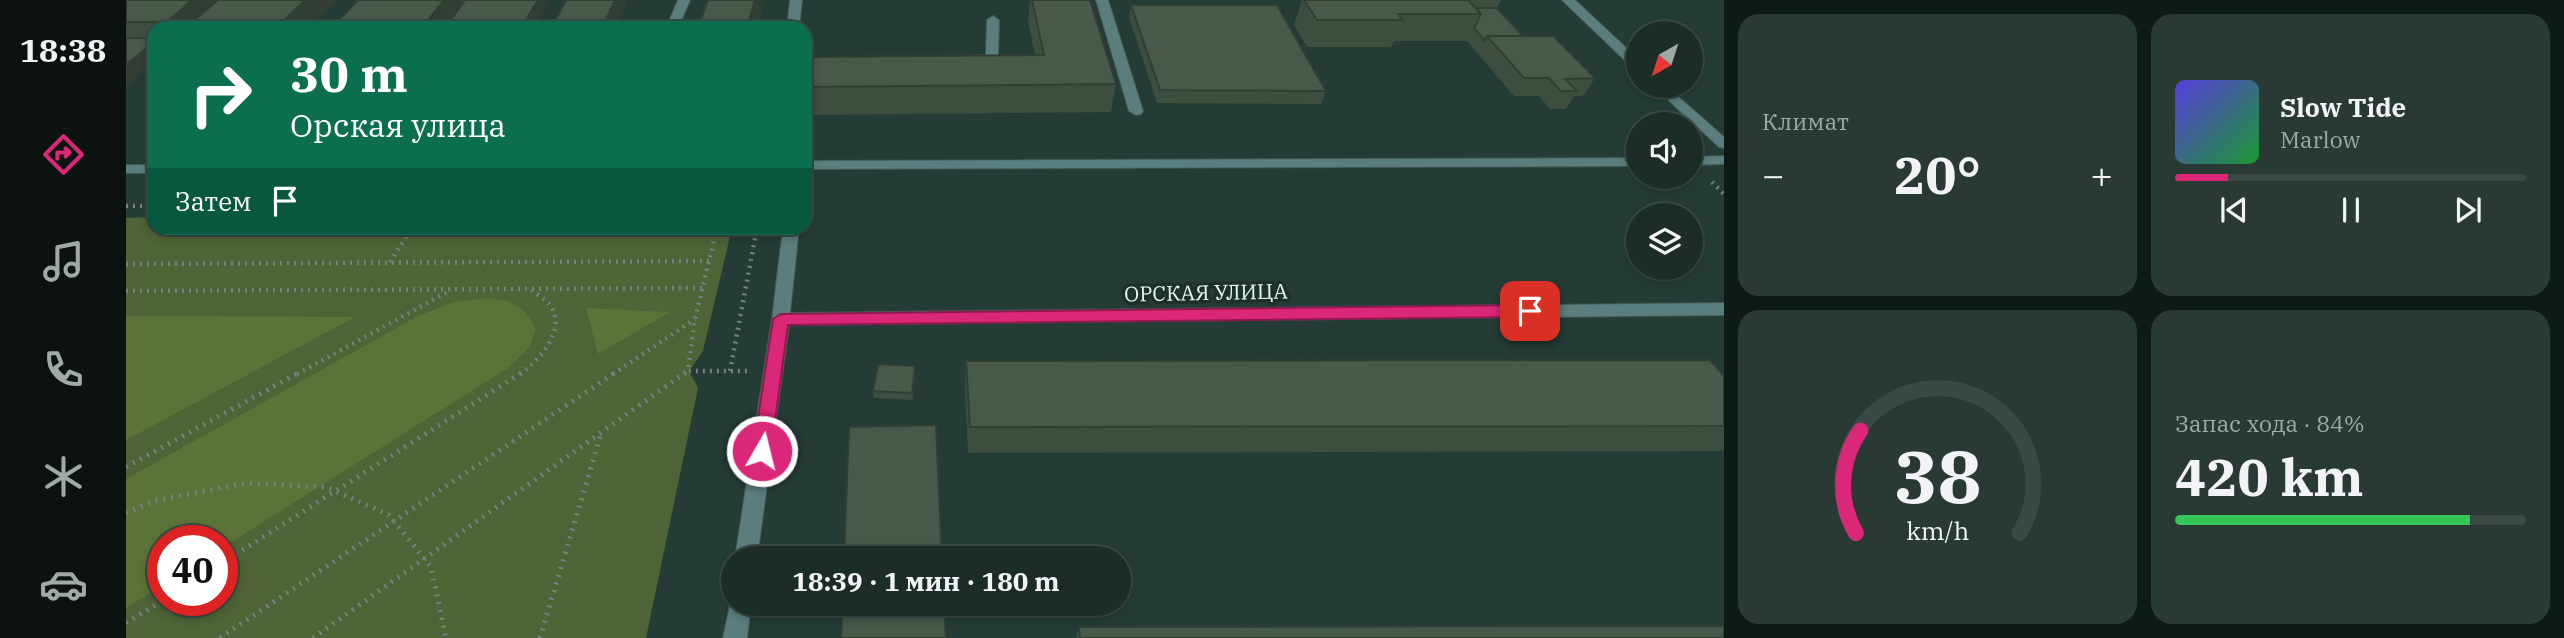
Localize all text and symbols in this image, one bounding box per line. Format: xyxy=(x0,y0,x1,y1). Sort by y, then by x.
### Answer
north arrow xyxy=(1626,21,1703,98)
map controls xyxy=(1626,21,1703,280)
text: 18:38 xyxy=(20,29,106,71)
text: 30 m xyxy=(290,42,408,105)
icon: right xyxy=(175,49,266,140)
text: Slow Tide xyxy=(2280,90,2406,124)
text: Орская улица xyxy=(290,104,506,146)
text: Климат xyxy=(1762,106,1849,136)
button: sound xyxy=(1626,112,1703,189)
text: Marlow xyxy=(2280,124,2360,154)
icon: directions xyxy=(39,130,88,179)
text: 20° xyxy=(1894,141,1981,208)
text: − xyxy=(1762,150,1785,199)
text: + xyxy=(2090,150,2113,199)
icon: arrive xyxy=(266,182,304,220)
text: Затем xyxy=(175,184,252,218)
icon: previous xyxy=(2215,191,2253,229)
icon: pause xyxy=(2332,191,2370,229)
icon: next xyxy=(2449,191,2487,229)
button: layers xyxy=(1626,203,1703,280)
icon: music xyxy=(39,237,88,286)
street label: ОРСКАЯ УЛИЦА xyxy=(1124,277,1289,307)
pin xyxy=(1500,281,1560,341)
icon: arrive xyxy=(1511,292,1549,330)
icon: phone xyxy=(39,345,88,394)
text: Запас хода · 84% xyxy=(2175,408,2365,438)
position arrow xyxy=(725,414,799,488)
text: 38 xyxy=(1894,428,1981,523)
text: 420 km xyxy=(2175,443,2364,510)
icon: climate xyxy=(39,452,88,501)
text: km/h xyxy=(1906,514,1969,547)
speed limit sign: 40 xyxy=(147,525,238,616)
icon: car xyxy=(39,560,88,609)
text: 18:39 · 1 мин · 180 m xyxy=(792,564,1060,598)

